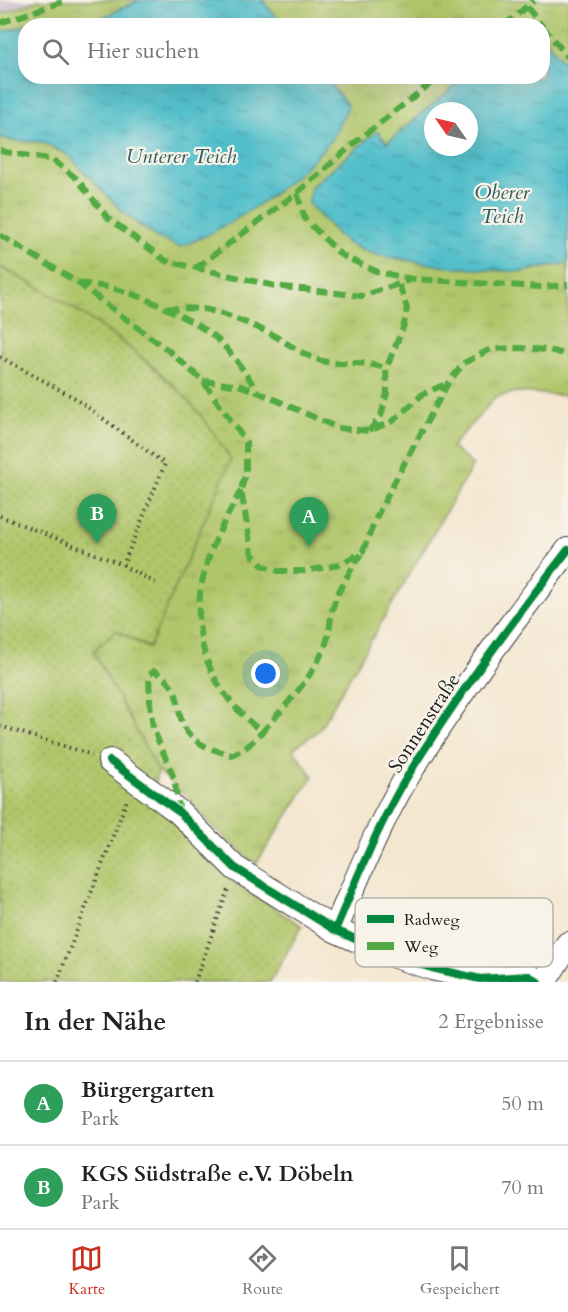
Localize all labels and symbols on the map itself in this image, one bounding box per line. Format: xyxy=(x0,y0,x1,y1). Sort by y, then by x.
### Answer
north arrow xyxy=(424,102,478,156)
water label: Unterer Teich xyxy=(125,142,237,171)
water label: Oberer Teich xyxy=(474,178,531,231)
pin: B xyxy=(78,494,116,544)
pin: A xyxy=(290,498,328,547)
your location xyxy=(251,659,280,688)
street label: Sonnenstraße xyxy=(382,668,466,778)
legend xyxy=(355,898,553,967)
text: Radweg xyxy=(404,909,460,931)
text: Weg xyxy=(403,936,438,958)

